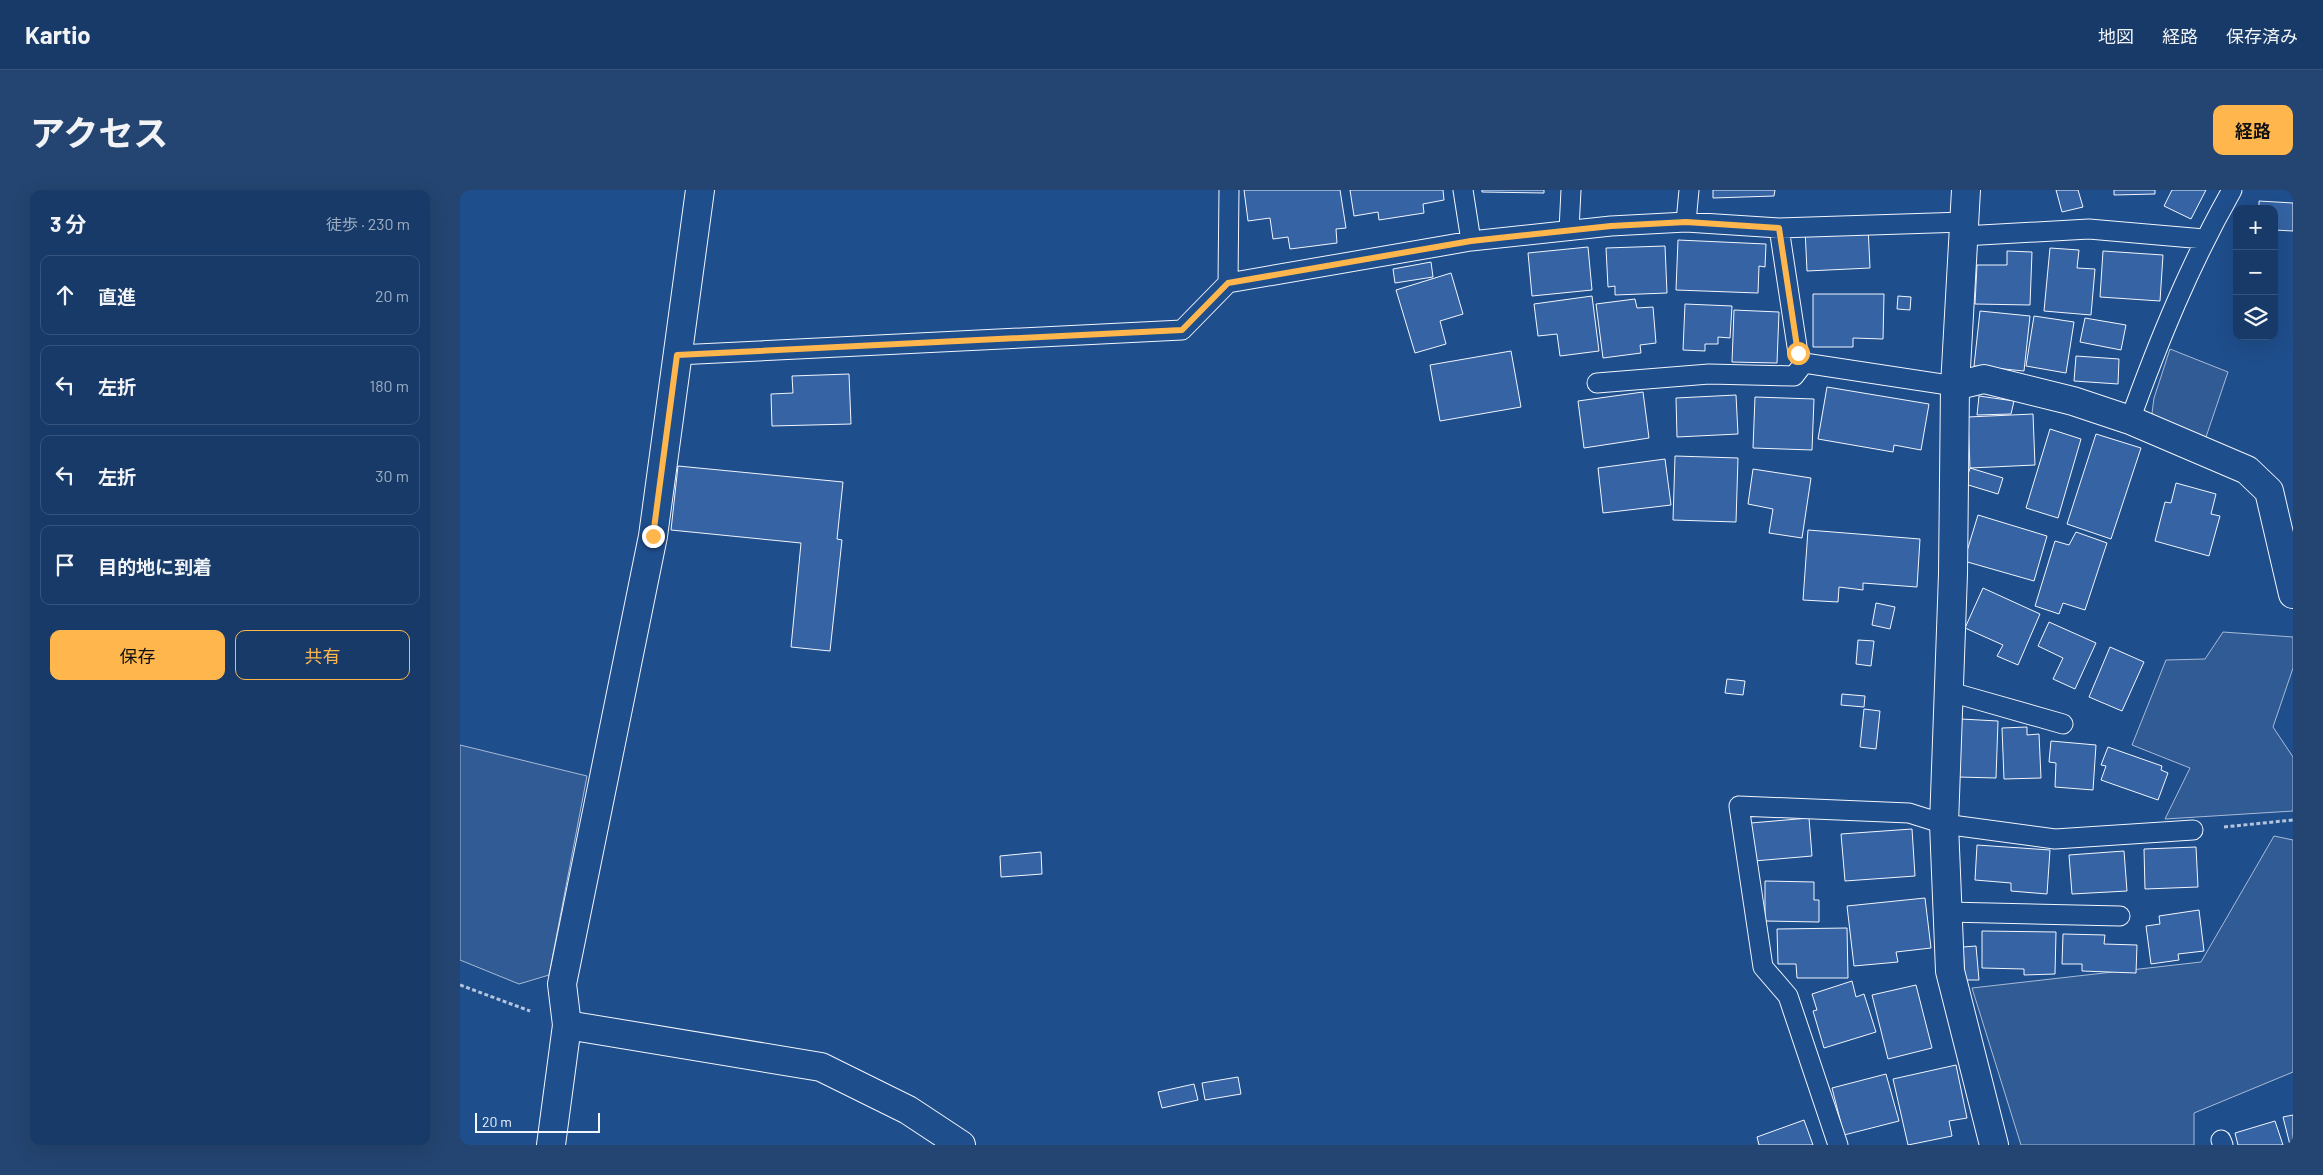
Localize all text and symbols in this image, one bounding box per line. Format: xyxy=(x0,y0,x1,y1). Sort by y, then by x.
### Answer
text: Kartio xyxy=(25,20,91,49)
text: 地図 xyxy=(2098,25,2134,47)
text: 経路 xyxy=(2162,25,2198,47)
text: 保存済み xyxy=(2226,25,2298,47)
button: 経路 xyxy=(2213,105,2293,155)
text: アクセス xyxy=(30,111,168,153)
map controls xyxy=(2233,205,2278,340)
button: + xyxy=(2233,205,2278,250)
text: 3 分 xyxy=(50,211,87,236)
text: 徒歩 · 230 m xyxy=(326,214,410,233)
button: − xyxy=(2233,250,2278,295)
icon: ahead xyxy=(51,281,79,309)
text: 直進 xyxy=(98,285,136,308)
text: 20 m xyxy=(375,286,409,305)
button: layers xyxy=(2233,295,2278,340)
route start xyxy=(1787,342,1810,365)
icon: left xyxy=(51,371,79,399)
text: 左折 xyxy=(98,375,136,398)
text: 180 m xyxy=(370,376,409,395)
icon: left xyxy=(51,461,79,489)
text: 左折 xyxy=(98,465,136,488)
text: 30 m xyxy=(375,466,409,485)
route end xyxy=(642,525,665,548)
icon: arrive xyxy=(51,551,79,579)
text: 目的地に到着 xyxy=(98,555,212,578)
button: 保存 xyxy=(50,630,225,680)
button: 共有 xyxy=(235,630,410,680)
scale bar xyxy=(475,1110,600,1133)
text: 20 m xyxy=(482,1113,512,1130)

